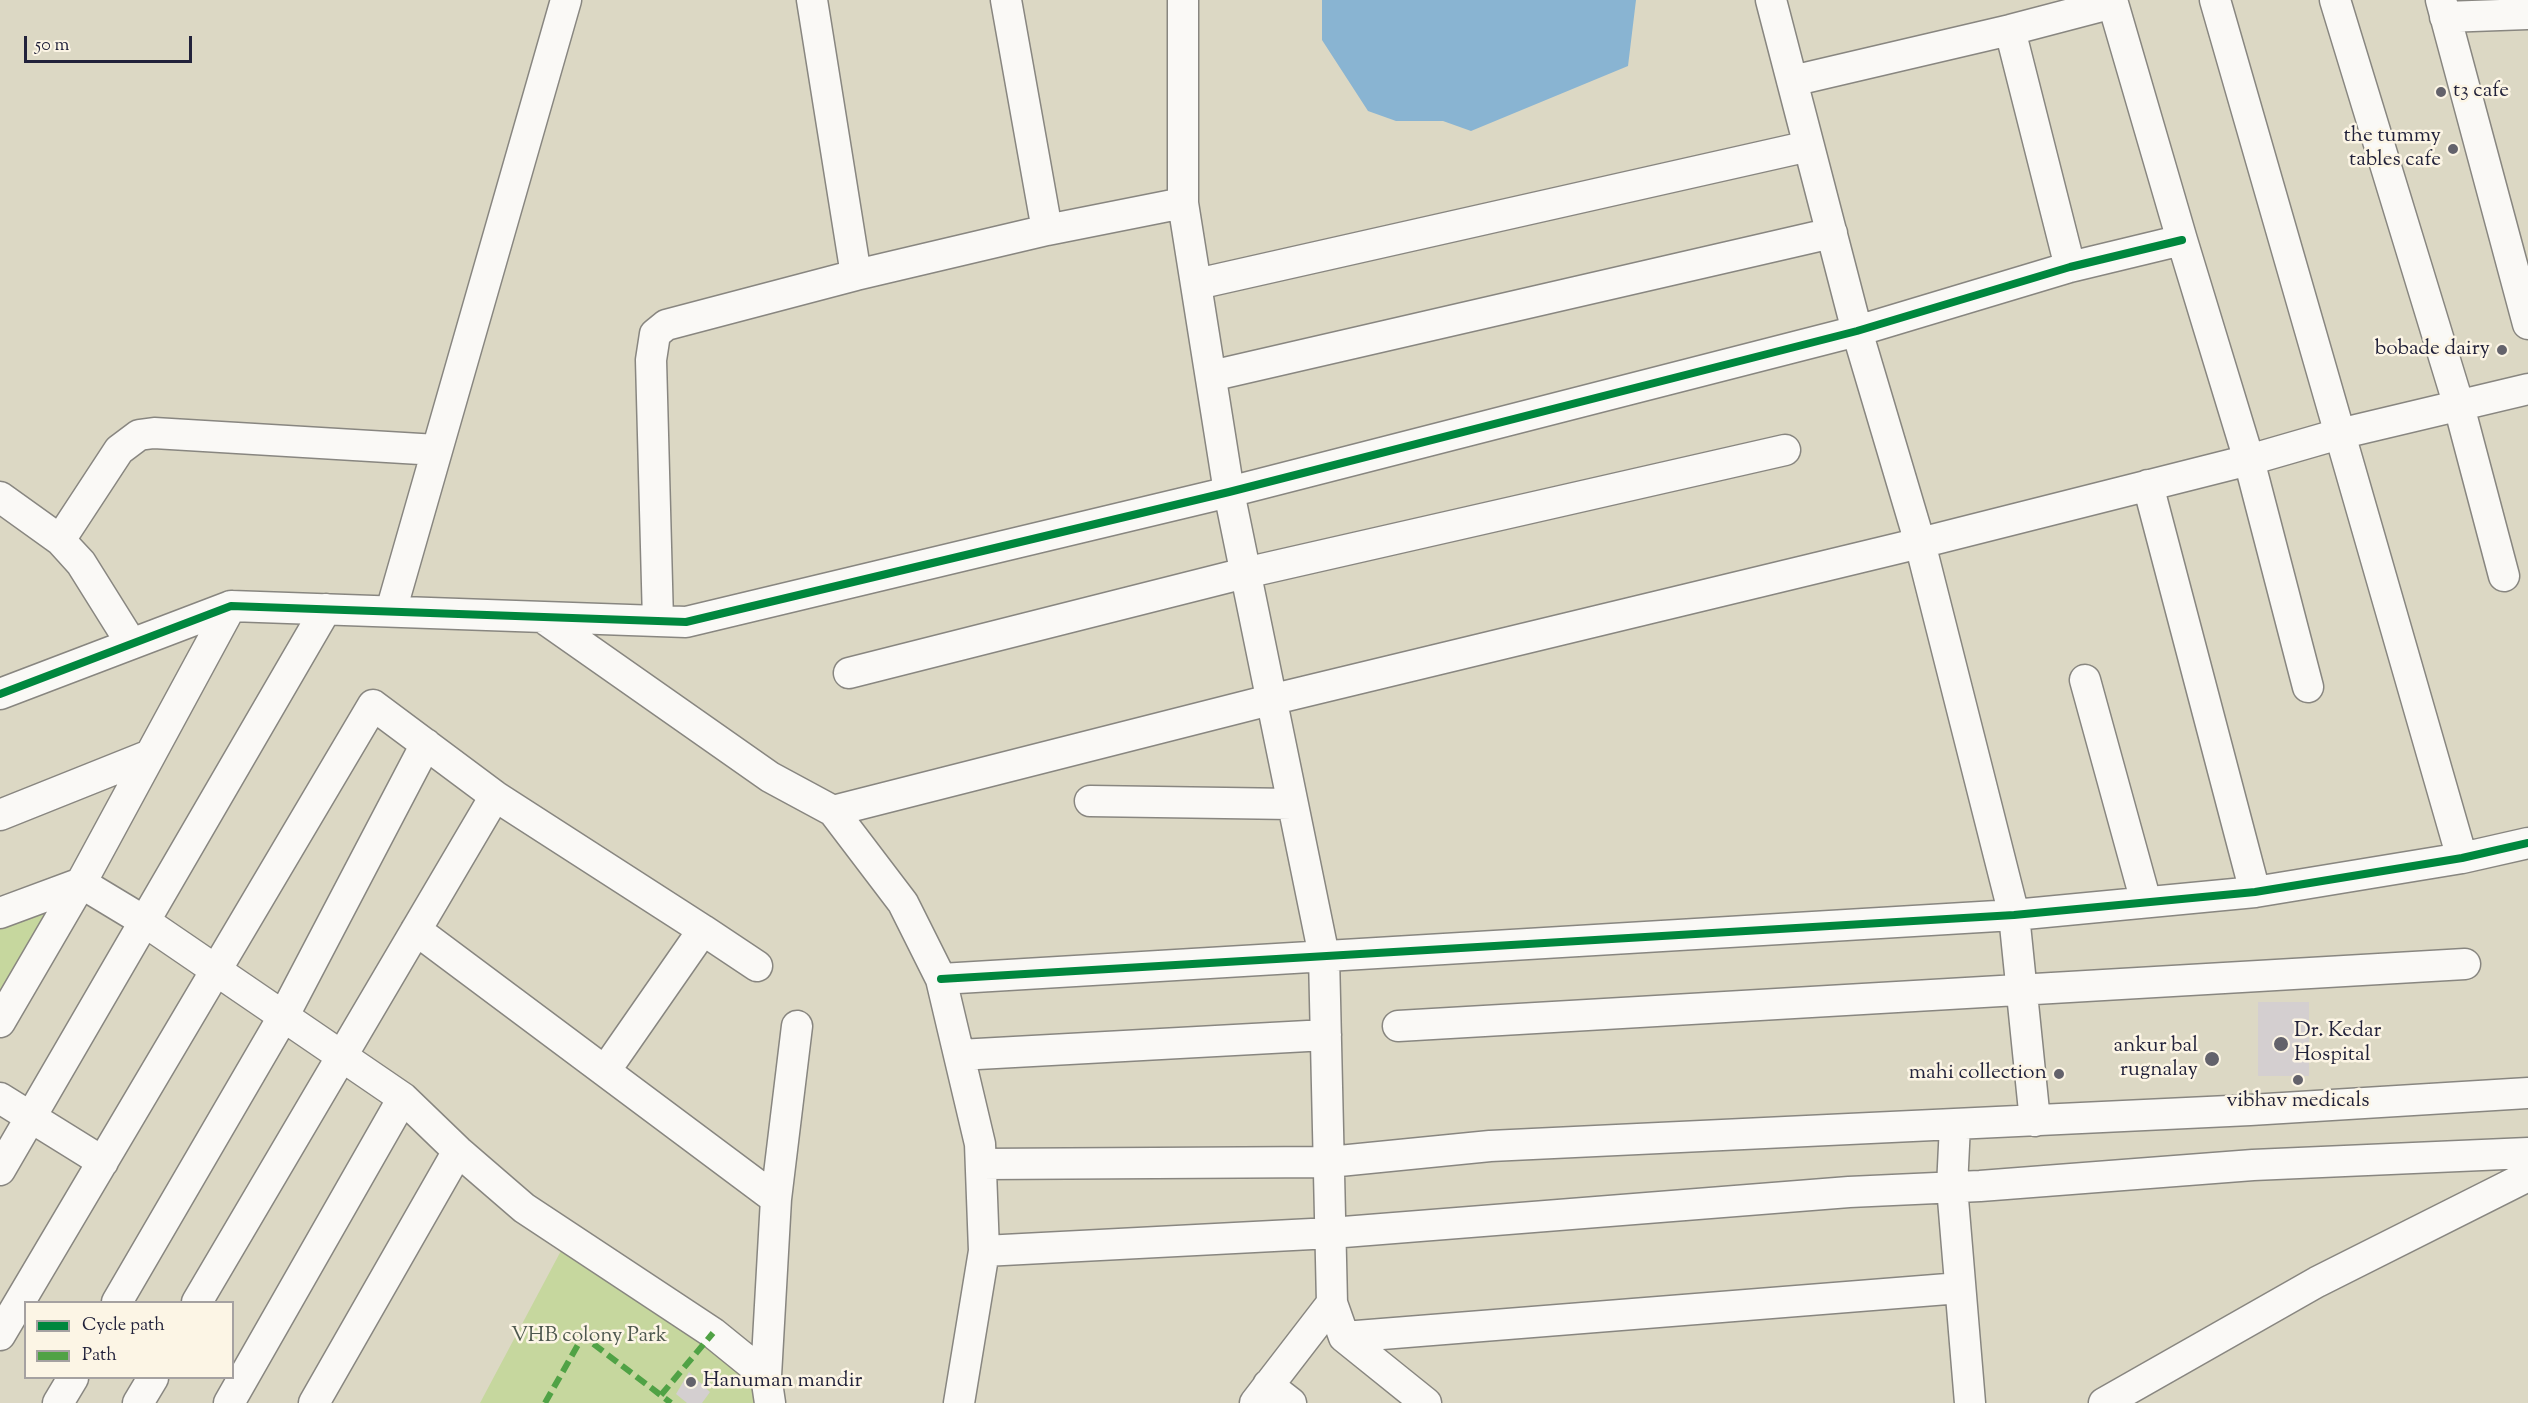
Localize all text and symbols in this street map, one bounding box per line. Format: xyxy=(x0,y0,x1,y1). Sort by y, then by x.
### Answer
scale bar xyxy=(27,24,195,62)
text: 50 m xyxy=(35,33,69,59)
place label: t3 cafe xyxy=(2453,79,2509,105)
marker: t3 cafe xyxy=(2434,85,2448,99)
place label: the tummy tables cafe xyxy=(2344,124,2441,174)
marker: the tummy tables cafe xyxy=(2446,142,2460,156)
place label: bobade dairy xyxy=(2375,337,2490,363)
marker: bobade dairy xyxy=(2495,343,2509,357)
place label: Dr. Kedar Hospital xyxy=(2294,1019,2381,1069)
place label: ankur bal rugnalay xyxy=(2113,1034,2198,1084)
marker: Dr. Kedar Hospital xyxy=(2272,1035,2290,1053)
marker: ankur bal rugnalay xyxy=(2203,1050,2221,1068)
place label: mahi collection xyxy=(1909,1061,2047,1087)
marker: mahi collection xyxy=(2052,1067,2066,1081)
marker: vibhav medicals xyxy=(2291,1073,2305,1087)
place label: vibhav medicals xyxy=(2226,1089,2370,1115)
legend xyxy=(24,1301,234,1379)
text: Cycle path xyxy=(82,1313,165,1339)
park label: VHB colony Park xyxy=(511,1324,667,1350)
text: Path xyxy=(82,1343,117,1369)
place label: Hanuman mandir xyxy=(703,1369,862,1395)
marker: Hanuman mandir xyxy=(684,1375,698,1389)

